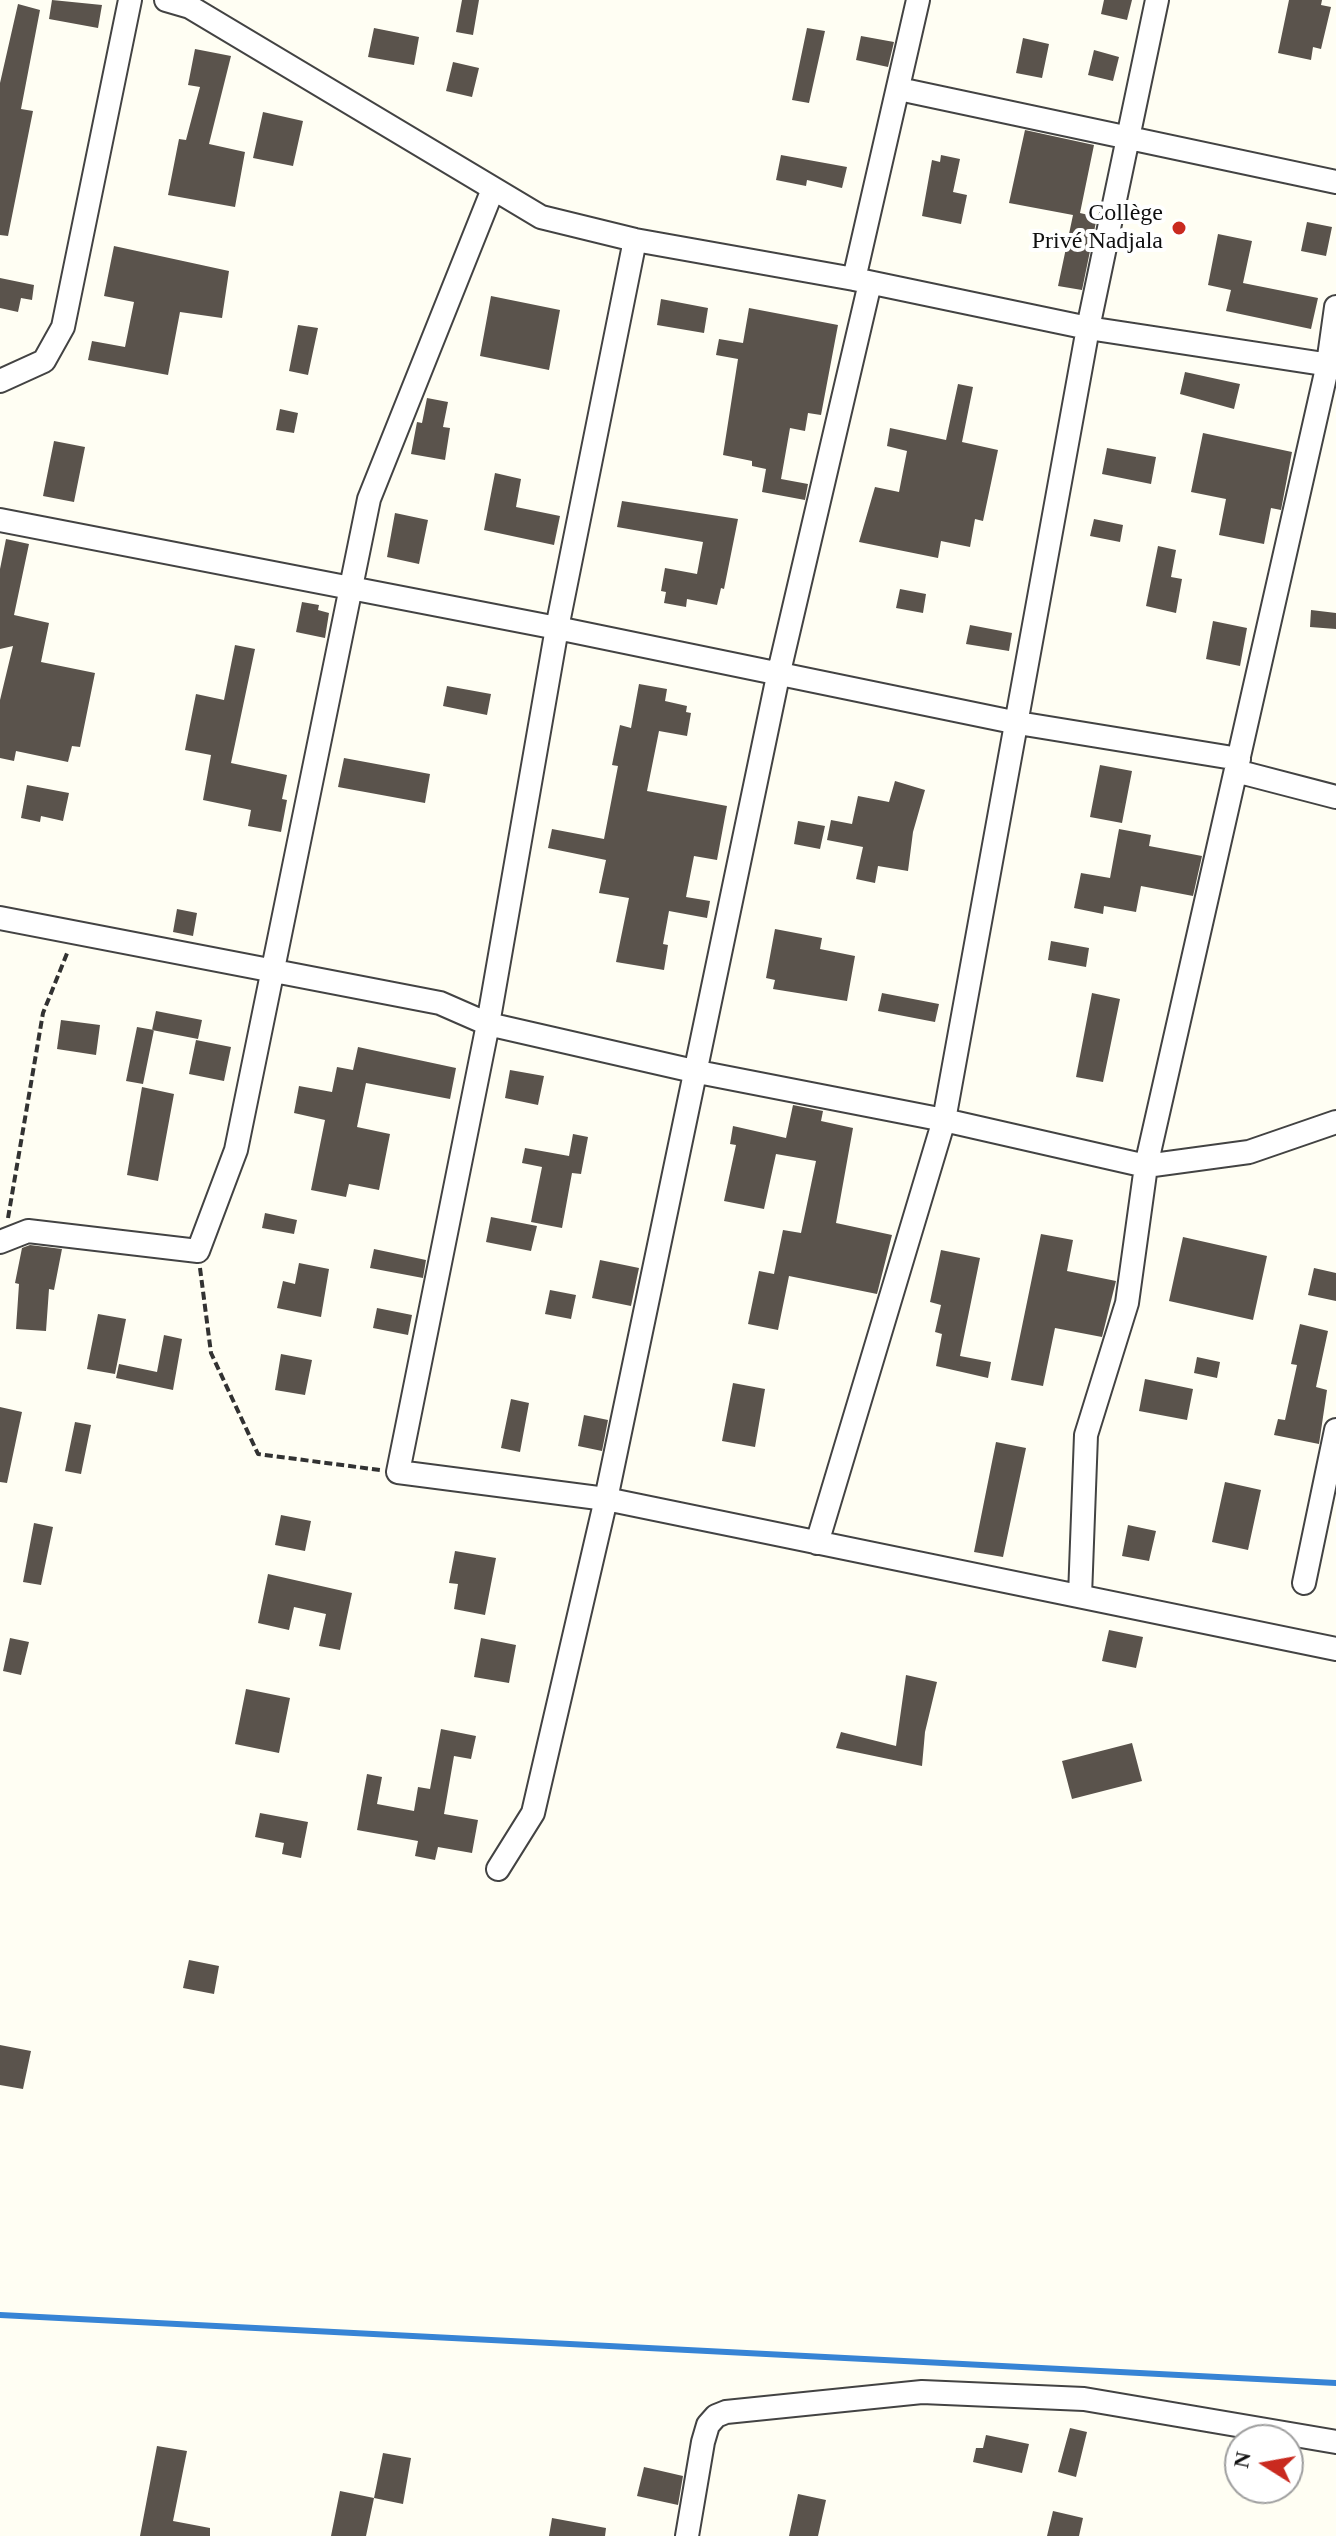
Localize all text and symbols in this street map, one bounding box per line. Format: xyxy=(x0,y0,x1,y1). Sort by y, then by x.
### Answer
place label: Collège Privé Nadjala xyxy=(1032,200,1163,256)
marker: Collège Privé Nadjala xyxy=(1170,219,1188,237)
north arrow xyxy=(1224,2424,1304,2504)
text: N xyxy=(1228,2450,1256,2470)

